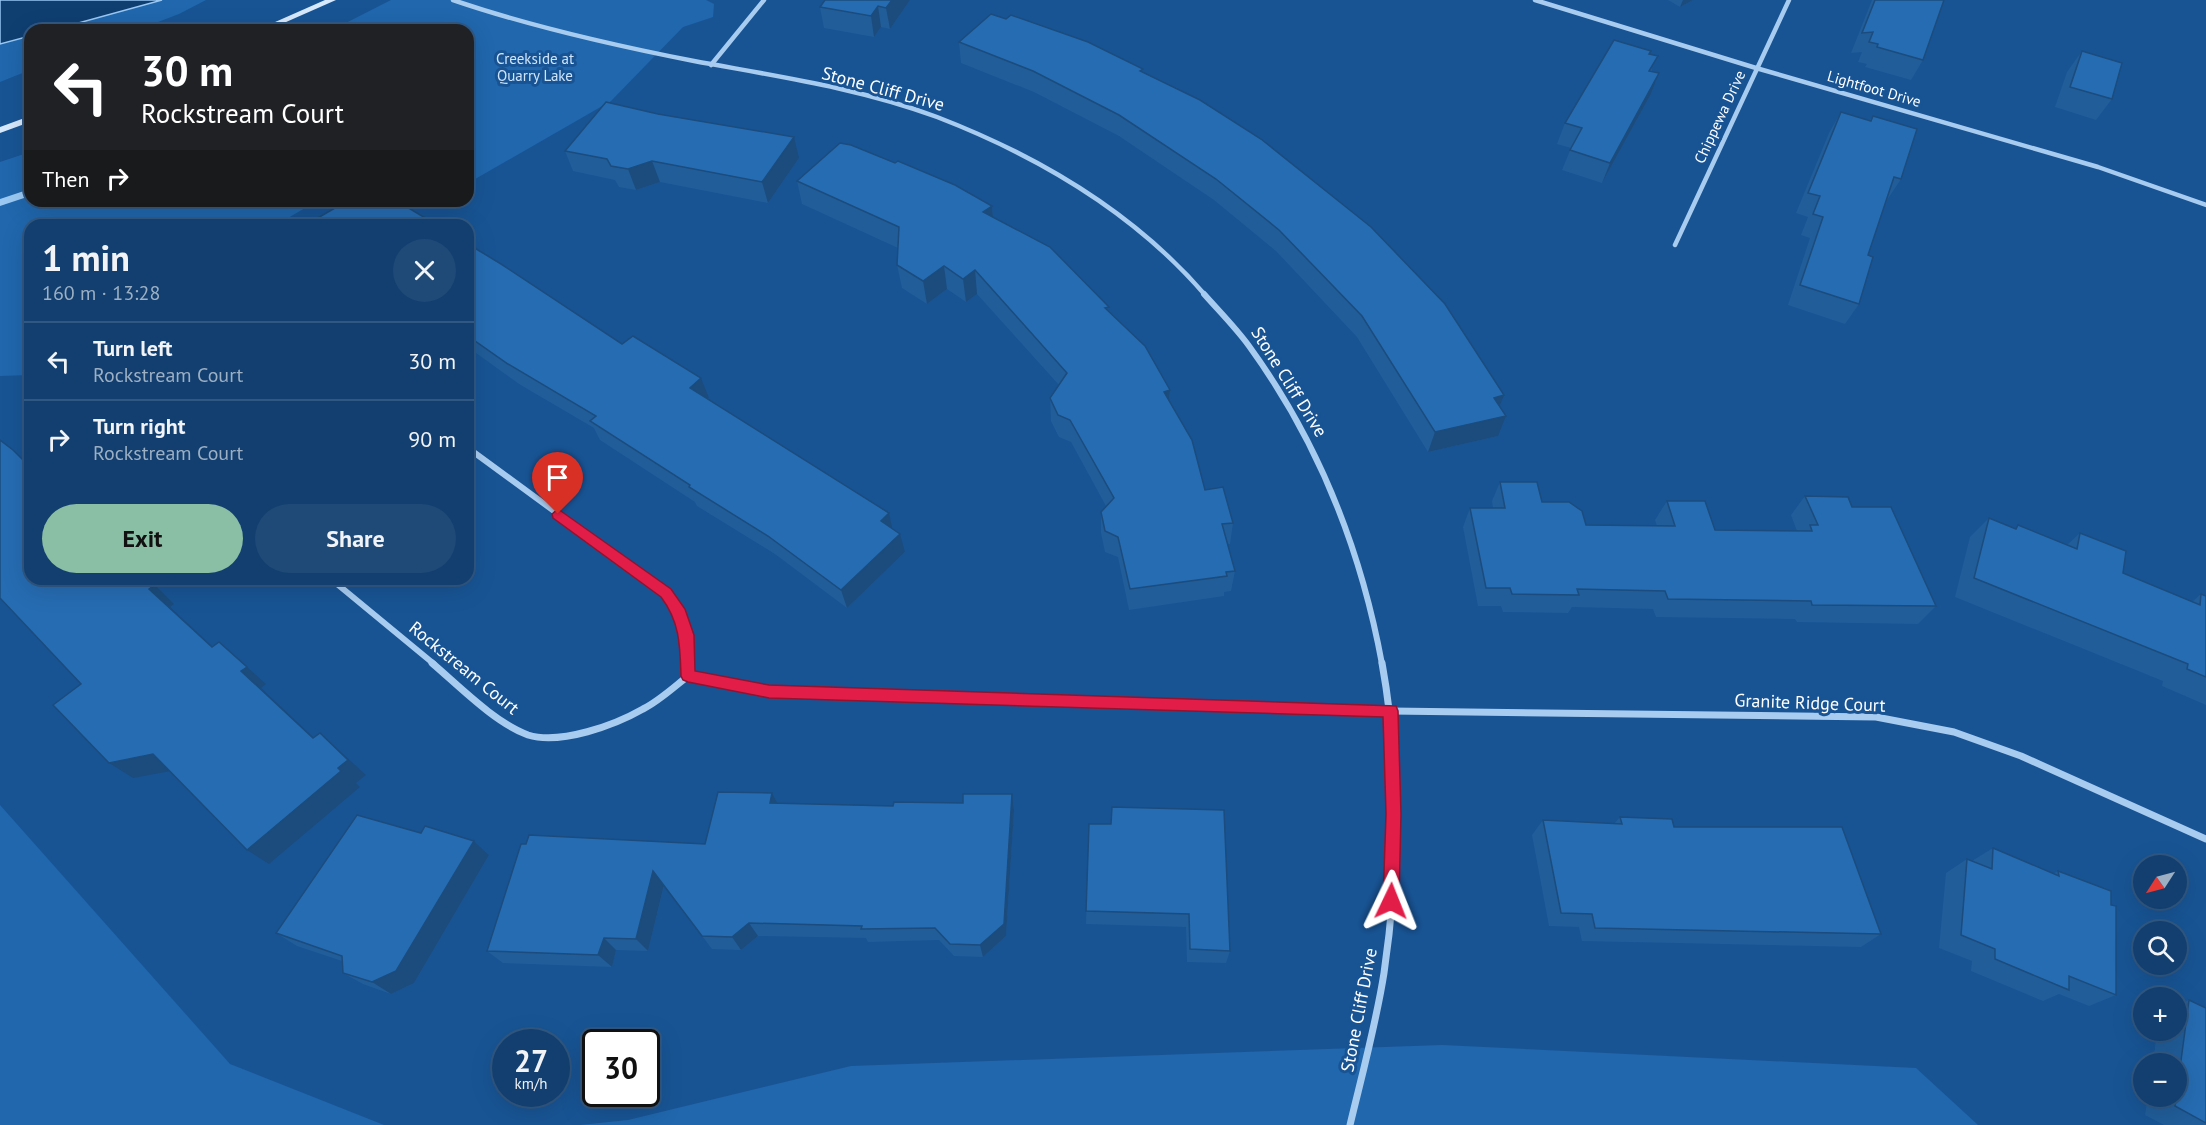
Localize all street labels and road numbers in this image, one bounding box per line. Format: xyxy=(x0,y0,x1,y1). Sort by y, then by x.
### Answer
street label: Stone Cliff Drive xyxy=(819,61,947,116)
street label: Lightfoot Drive xyxy=(1825,66,1923,111)
street label: Chippewa Drive xyxy=(1690,67,1749,166)
street label: Stone Cliff Drive xyxy=(1246,322,1333,441)
street label: Rockstream Court xyxy=(405,616,524,719)
street label: Granite Ridge Court xyxy=(1734,688,1886,717)
street label: Stone Cliff Drive xyxy=(1335,946,1382,1074)

